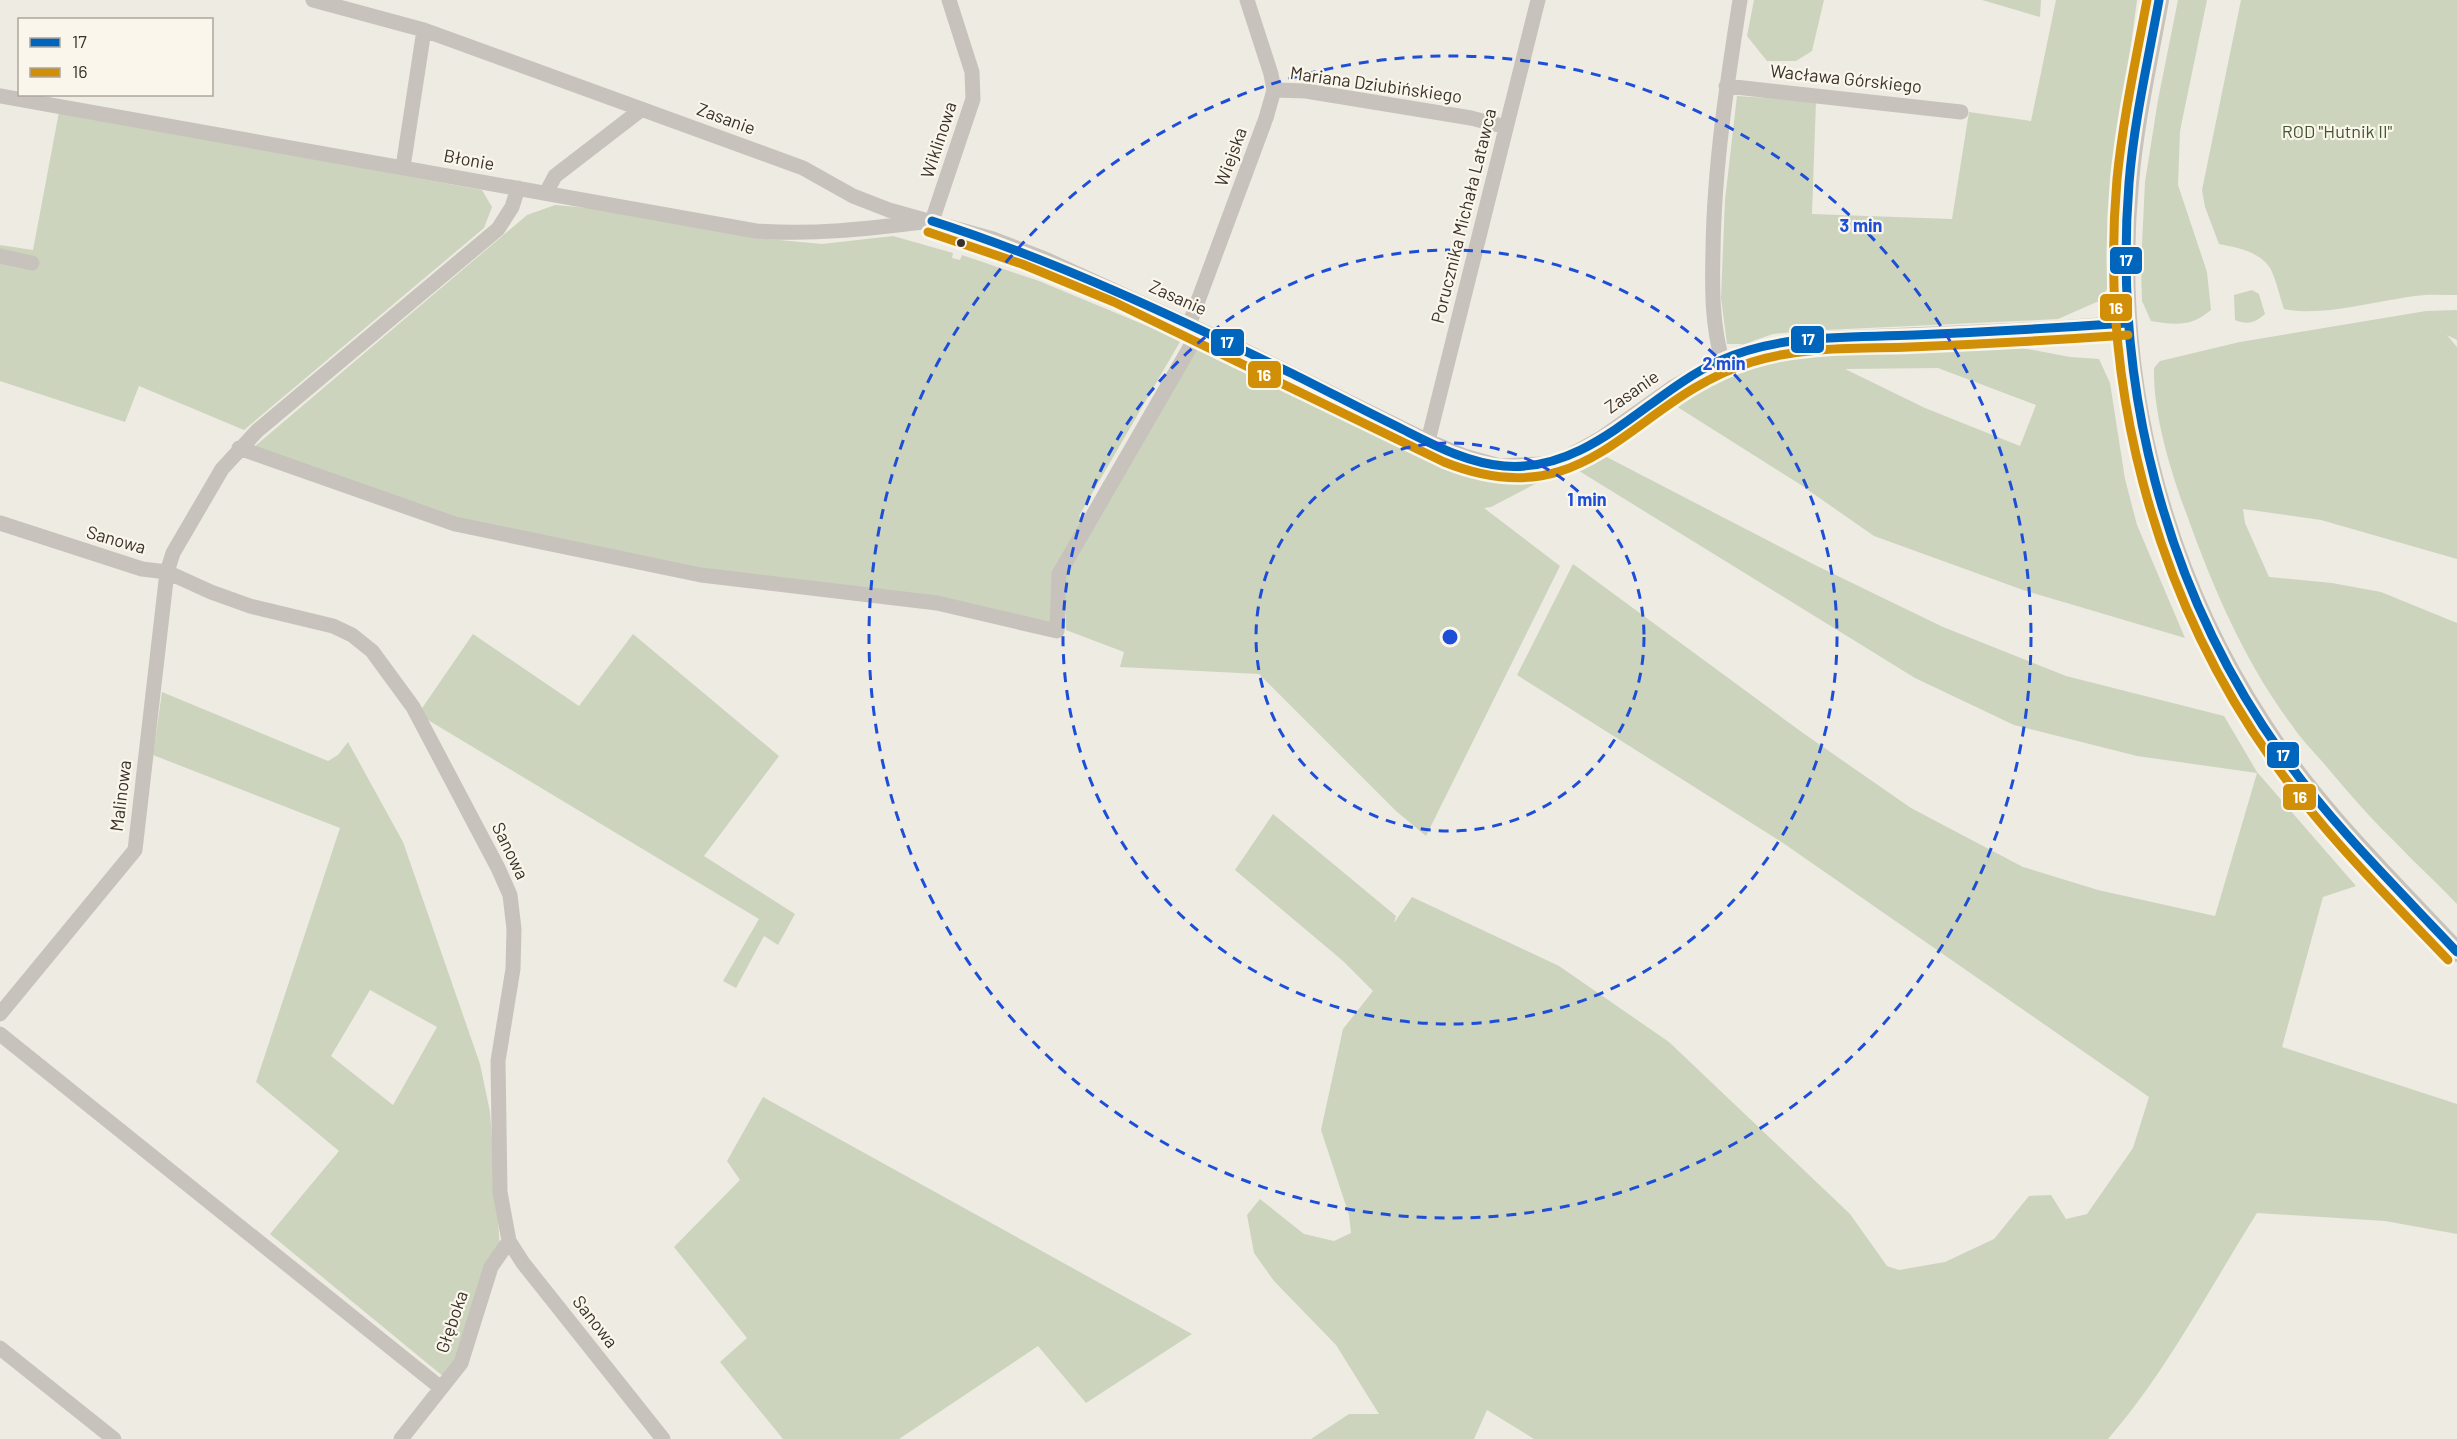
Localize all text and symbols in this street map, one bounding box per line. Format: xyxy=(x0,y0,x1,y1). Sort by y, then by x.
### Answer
legend xyxy=(18,18,213,96)
text: 17 xyxy=(72,30,87,52)
street label: Wacława Górskiego xyxy=(1769,59,1923,97)
text: 16 xyxy=(72,60,88,82)
street label: Mariana Dziubińskiego xyxy=(1289,61,1464,107)
street label: Zasanie xyxy=(694,97,759,139)
street label: Wiklinowa xyxy=(915,99,961,181)
street label: Porucznika Michała Latawca xyxy=(1426,106,1500,325)
park label: ROD "Hutnik II" xyxy=(2282,120,2393,142)
street label: Wiejska xyxy=(1209,124,1251,189)
street label: Błonie xyxy=(442,144,496,174)
text: 3 min xyxy=(1840,214,1882,236)
unlabelled marker xyxy=(955,237,967,249)
line badge: 17 xyxy=(2109,246,2143,275)
text: 17 xyxy=(2119,250,2133,269)
street label: Zasanie xyxy=(1146,275,1211,320)
line badge: 16 xyxy=(2099,293,2133,322)
text: 16 xyxy=(2109,298,2124,317)
line badge: 17 xyxy=(1790,325,1825,354)
line badge: 17 xyxy=(1210,328,1245,357)
text: 17 xyxy=(1801,329,1815,348)
text: 17 xyxy=(1220,332,1234,351)
text: 2 min xyxy=(1702,352,1746,374)
line badge: 16 xyxy=(1247,360,1282,389)
text: 16 xyxy=(1257,365,1272,384)
street label: Zasanie xyxy=(1600,365,1663,418)
text: 1 min xyxy=(1567,488,1607,510)
street label: Sanowa xyxy=(84,520,148,558)
centre of rings xyxy=(1440,627,1460,647)
line badge: 17 xyxy=(2266,741,2300,769)
text: 17 xyxy=(2276,745,2290,764)
street label: Malinowa xyxy=(105,759,135,833)
line badge: 16 xyxy=(2282,783,2317,811)
text: 16 xyxy=(2293,787,2308,806)
street label: Sanowa xyxy=(488,818,534,883)
street label: Głęboka xyxy=(430,1288,472,1356)
street label: Sanowa xyxy=(568,1291,623,1352)

